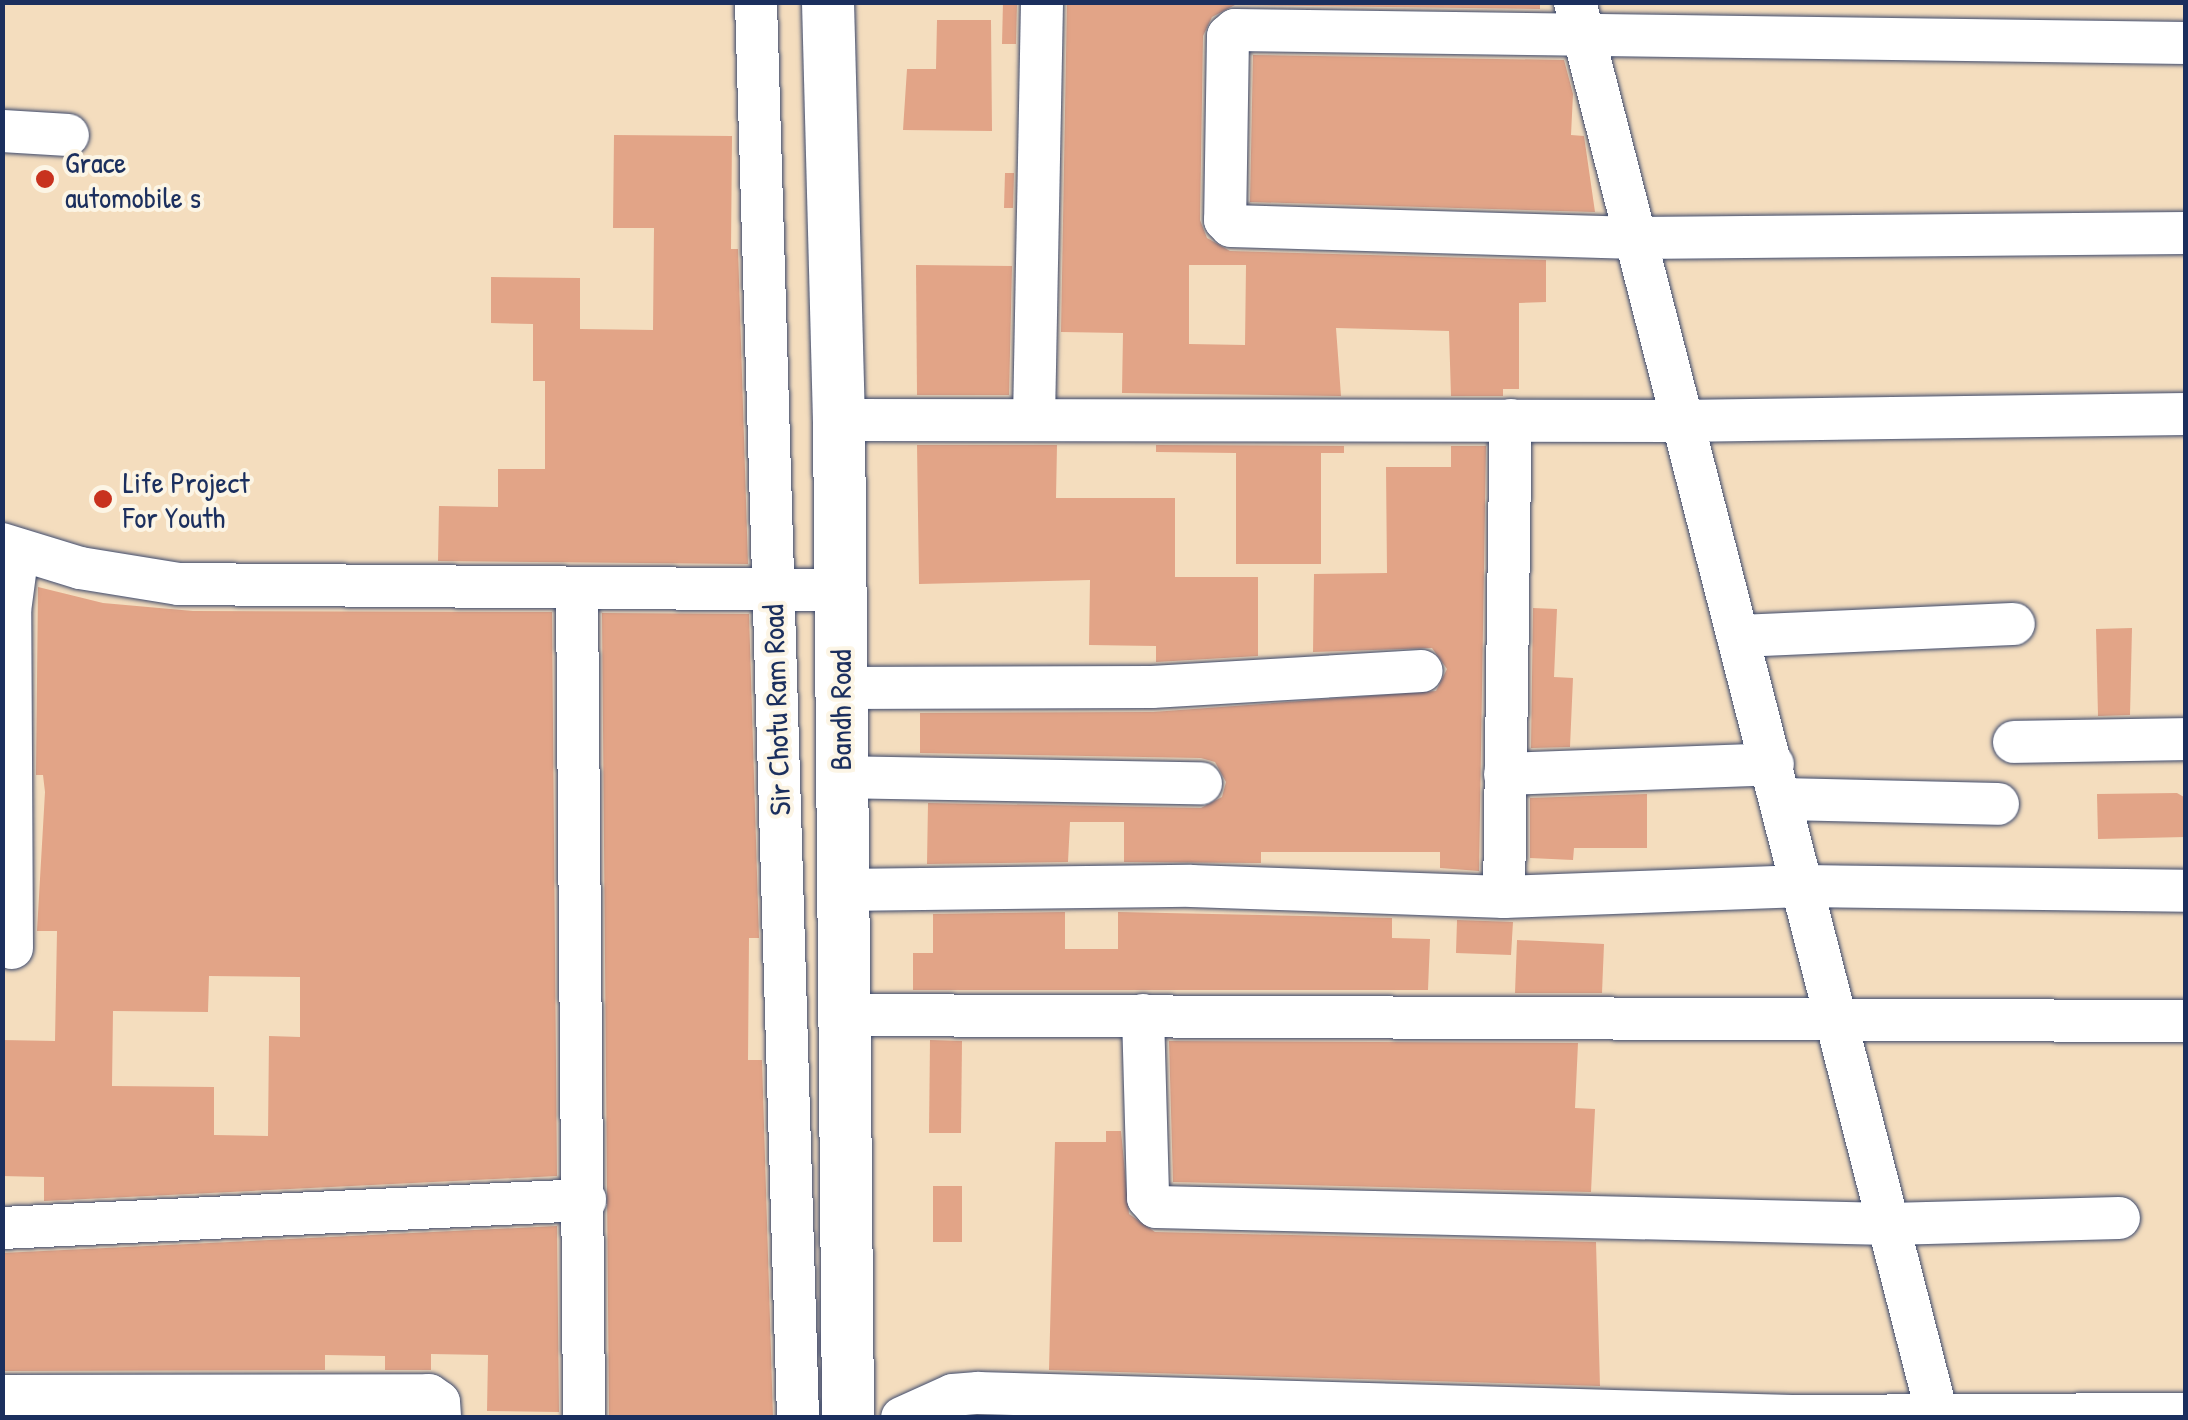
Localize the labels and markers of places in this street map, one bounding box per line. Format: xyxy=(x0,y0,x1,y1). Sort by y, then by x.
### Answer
place label: Grace automobile s xyxy=(65,144,201,214)
marker: Grace automobile s xyxy=(34,168,56,190)
place label: Life Project For Youth xyxy=(123,464,250,534)
marker: Life Project For Youth xyxy=(92,488,114,510)

